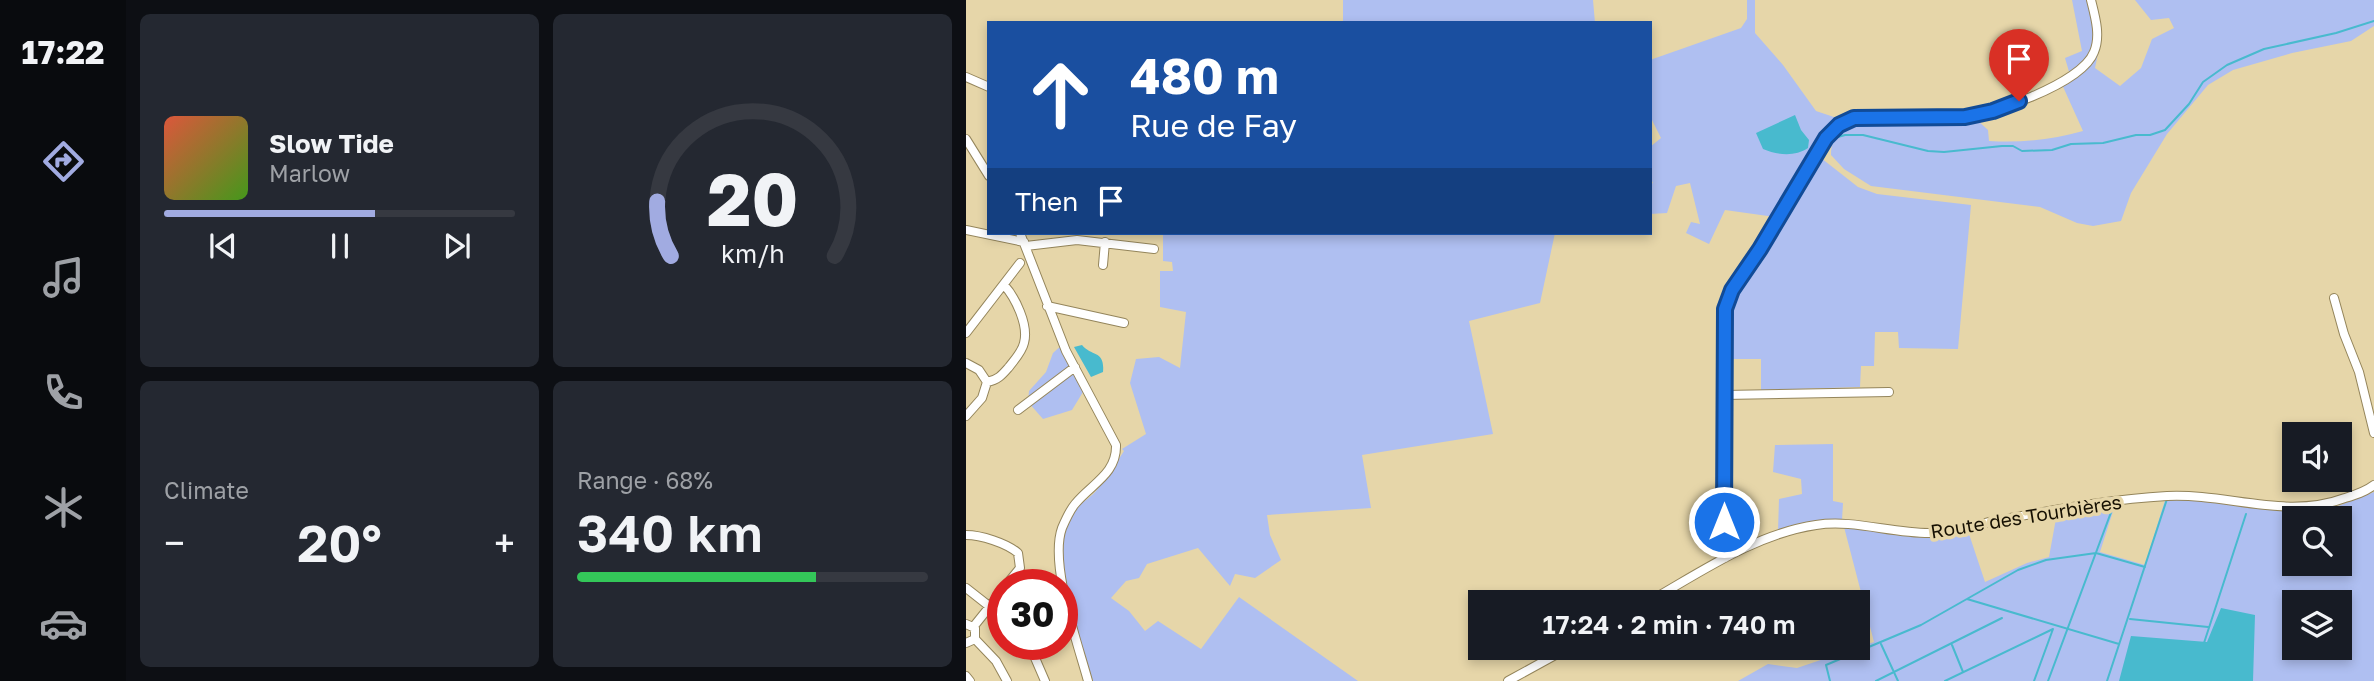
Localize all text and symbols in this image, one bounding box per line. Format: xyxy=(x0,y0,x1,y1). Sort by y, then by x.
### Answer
pin xyxy=(1989,29,2049,101)
text: 17:22 xyxy=(21,33,105,71)
icon: arrive xyxy=(2000,40,2038,78)
text: 480 m xyxy=(1130,46,1279,105)
icon: ahead xyxy=(1015,49,1106,140)
text: Rue de Fay xyxy=(1130,106,1297,144)
text: Slow Tide xyxy=(269,128,394,159)
icon: directions xyxy=(39,137,88,186)
text: 20 xyxy=(707,156,798,243)
text: Marlow xyxy=(269,159,350,187)
icon: arrive xyxy=(1092,182,1130,220)
text: Then xyxy=(1015,186,1078,217)
icon: previous xyxy=(204,227,242,265)
icon: pause xyxy=(321,227,359,265)
icon: next xyxy=(438,227,476,265)
text: km/h xyxy=(721,238,784,269)
icon: music xyxy=(39,253,88,302)
icon: phone xyxy=(39,368,88,417)
map controls xyxy=(2282,422,2352,660)
button: sound xyxy=(2282,422,2352,492)
text: Range · 68% xyxy=(577,466,713,494)
text: Climate xyxy=(164,476,249,504)
icon: climate xyxy=(39,483,88,532)
position arrow xyxy=(1687,485,1761,559)
street label: Route des Tourbières xyxy=(1929,490,2123,542)
text: 340 km xyxy=(577,501,763,563)
button: search xyxy=(2282,506,2352,576)
text: 20° xyxy=(297,511,382,573)
text: − xyxy=(164,520,185,565)
text: + xyxy=(494,520,515,565)
speed limit sign: 30 xyxy=(987,569,1078,660)
button: layers xyxy=(2282,590,2352,660)
icon: car xyxy=(39,599,88,648)
text: 17:24 · 2 min · 740 m xyxy=(1542,609,1796,640)

